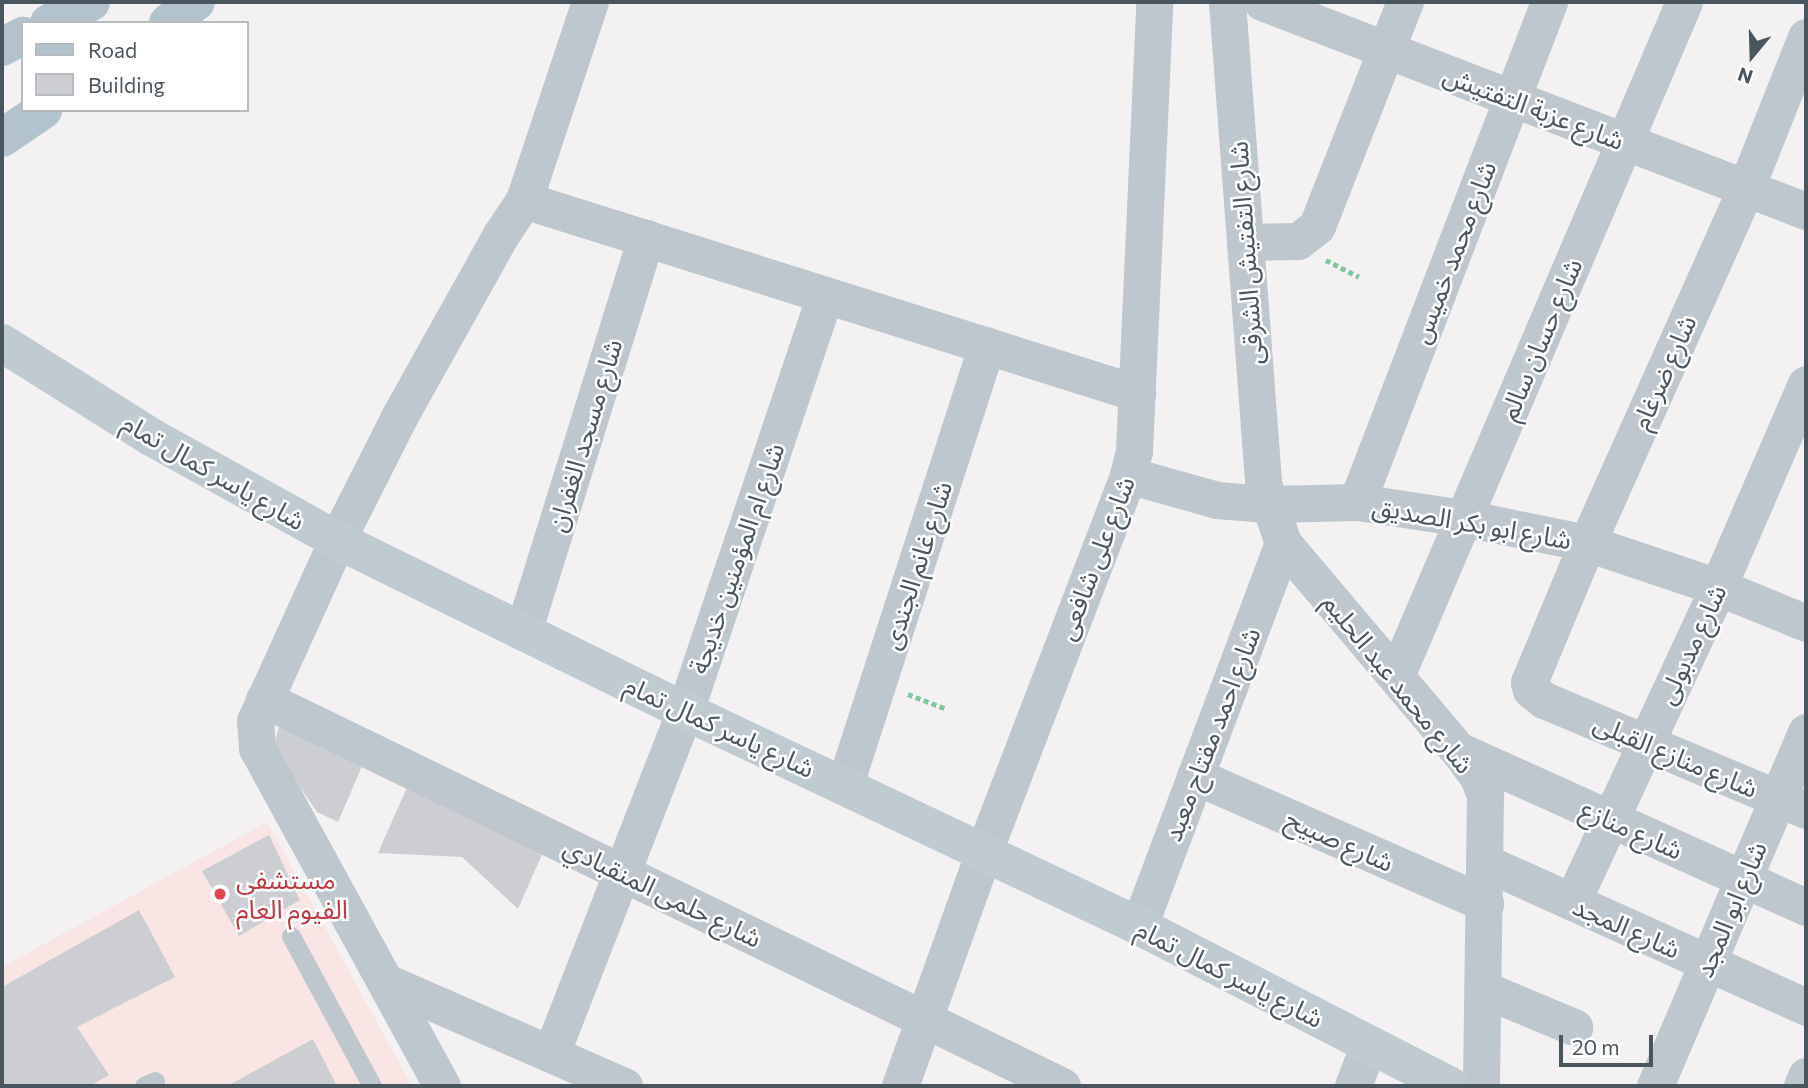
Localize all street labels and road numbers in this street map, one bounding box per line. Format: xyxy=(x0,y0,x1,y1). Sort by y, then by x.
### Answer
street label: شارع عزبة التفتيش xyxy=(1439,58,1629,156)
street label: شارع التفتيش الشرقى xyxy=(1222,140,1268,366)
street label: شارع محمد خميس xyxy=(1404,156,1502,348)
street label: شارع حسان سالم xyxy=(1492,253,1588,425)
street label: شارع ضرغام xyxy=(1624,310,1702,434)
street label: شارع مسجد الغفران xyxy=(540,335,628,535)
street label: شارع ياسر كمال تمام xyxy=(117,406,311,536)
street label: شارع ام المؤمنين خديجة xyxy=(682,439,790,677)
street label: شارع على شافعى xyxy=(1049,472,1141,644)
street label: شارع غانم الجندى xyxy=(874,477,958,653)
street label: شارع ابو بكر الصديق xyxy=(1370,489,1574,555)
street label: شارع مدبولى xyxy=(1650,579,1732,709)
street label: شارع محمد عبد الحليم xyxy=(1317,587,1481,779)
street label: شارع احمد مفتاح معبد xyxy=(1156,623,1266,845)
street label: شارع ياسر كمال تمام xyxy=(620,668,820,784)
street label: شارع منازع القبلى xyxy=(1589,706,1763,804)
street label: شارع منازع xyxy=(1576,793,1688,865)
street label: شارع صبيح xyxy=(1281,802,1399,878)
street label: شارع حلمى المنقبادي xyxy=(559,831,767,953)
street label: شارع ابو المجد xyxy=(1687,836,1773,982)
street label: شارع المجد xyxy=(1569,890,1685,964)
street label: شارع ياسر كمال تمام xyxy=(1131,912,1329,1034)

